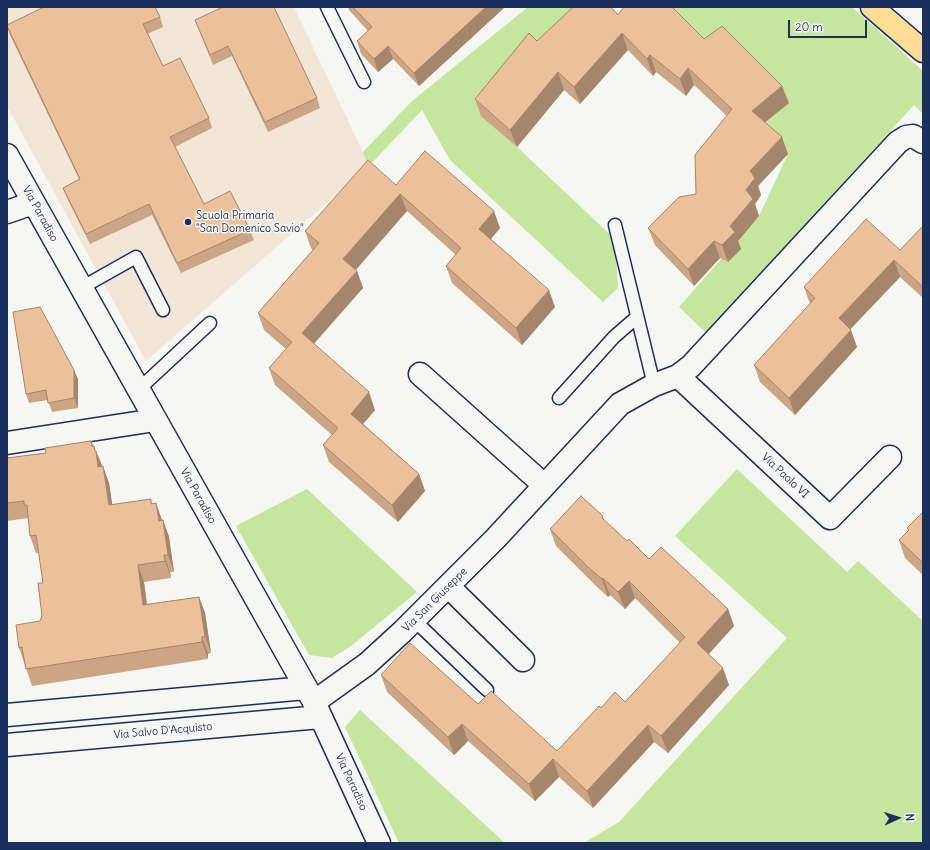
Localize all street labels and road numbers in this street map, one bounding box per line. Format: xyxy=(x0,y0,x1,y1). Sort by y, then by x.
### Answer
street label: Via Paradiso xyxy=(19,184,61,244)
street label: Via Paolo VI xyxy=(759,451,811,501)
street label: Via Paradiso xyxy=(177,466,219,526)
street label: Via San Giuseppe xyxy=(400,565,470,635)
street label: Via Salvo D'Acquisto xyxy=(113,720,213,742)
street label: Via Paradiso xyxy=(332,751,370,813)

